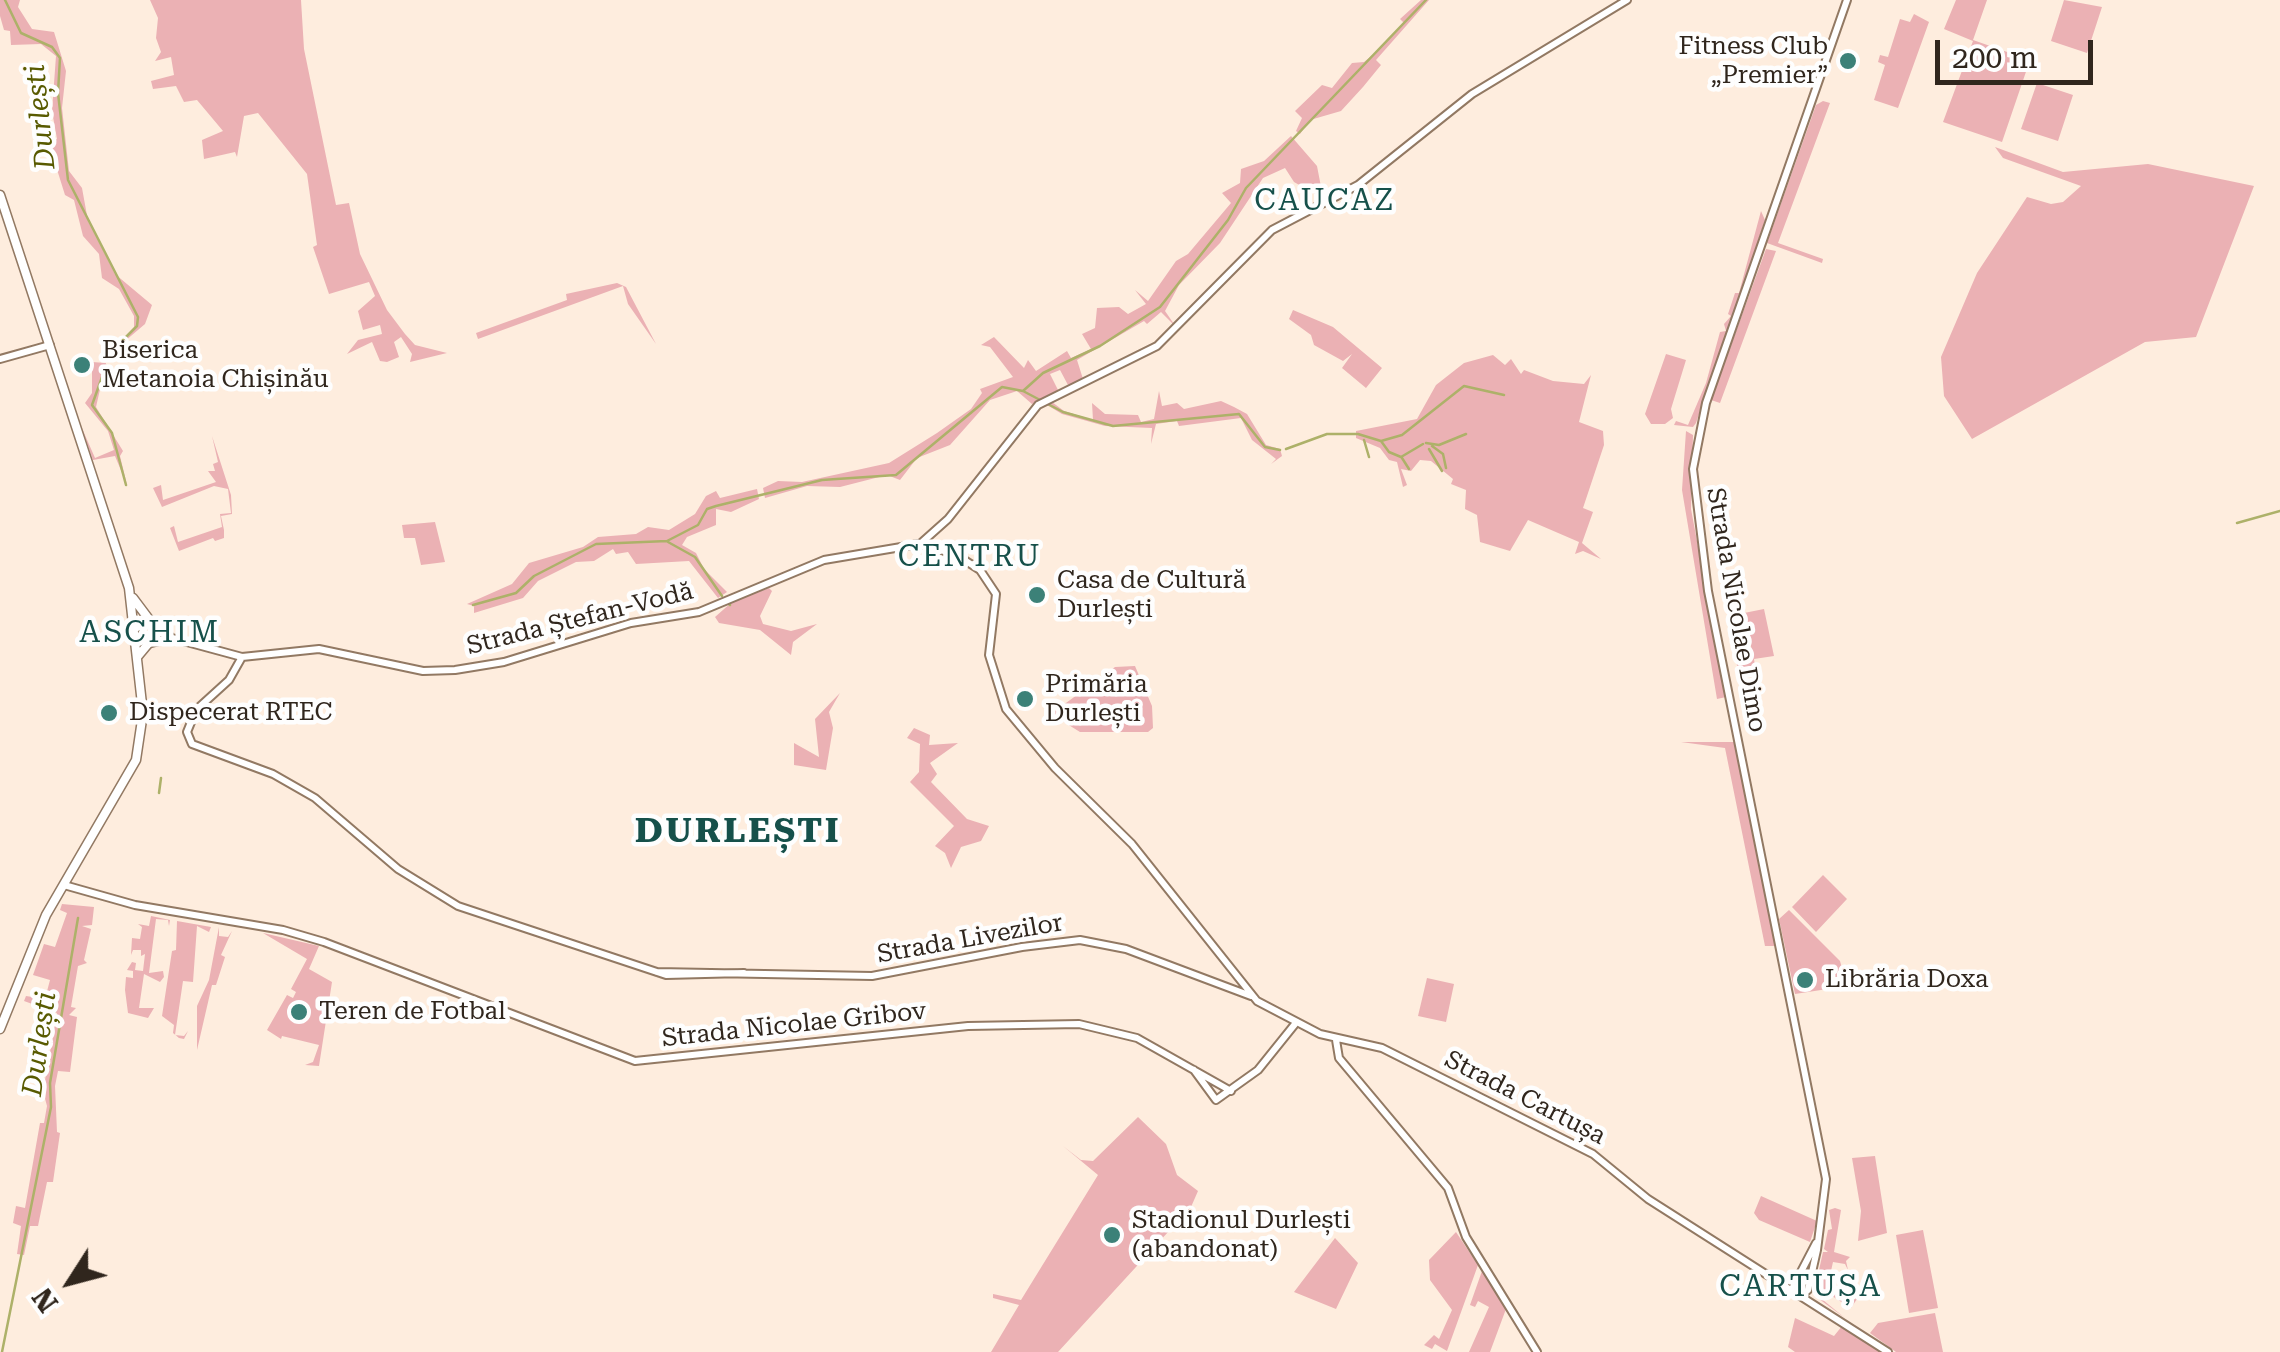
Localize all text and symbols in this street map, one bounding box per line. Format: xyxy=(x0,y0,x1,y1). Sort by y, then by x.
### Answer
scale bar xyxy=(1940,20,2098,82)
place label: Fitness Club „Premier” xyxy=(1679,32,1828,91)
text: 200 m xyxy=(1952,40,2037,75)
marker: Fitness Club „Premier” xyxy=(1837,50,1859,72)
water label: Durlești xyxy=(19,63,63,171)
district label: CAUCAZ xyxy=(1254,183,1396,219)
place label: Biserica Metanoia Chișinău xyxy=(102,336,329,395)
marker: Biserica Metanoia Chișinău xyxy=(71,354,93,376)
street label: Strada Nicolae Dimo xyxy=(1700,485,1772,735)
district label: CENTRU xyxy=(898,539,1042,575)
place label: Casa de Cultură Durlești xyxy=(1057,566,1246,625)
street label: Strada Ștefan-Vodă xyxy=(464,576,696,662)
marker: Casa de Cultură Durlești xyxy=(1026,584,1048,606)
district label: ASCHIM xyxy=(79,615,221,651)
place label: Primăria Durlești xyxy=(1045,670,1148,729)
marker: Primăria Durlești xyxy=(1014,688,1036,710)
place label: Dispecerat RTEC xyxy=(129,698,332,728)
marker: Dispecerat RTEC xyxy=(98,702,120,724)
district label: DURLEȘTI xyxy=(635,811,841,853)
street label: Strada Livezilor xyxy=(875,908,1065,970)
place label: Librăria Doxa xyxy=(1825,965,1989,995)
marker: Librăria Doxa xyxy=(1794,969,1816,991)
water label: Durlești xyxy=(16,990,64,1098)
street label: Strada Nicolae Gribov xyxy=(660,996,928,1054)
place label: Teren de Fotbal xyxy=(319,997,506,1027)
marker: Teren de Fotbal xyxy=(288,1001,310,1023)
street label: Strada Cartușa xyxy=(1440,1045,1610,1151)
place label: Stadionul Durlești (abandonat) xyxy=(1132,1206,1351,1265)
marker: Stadionul Durlești (abandonat) xyxy=(1101,1224,1123,1246)
north arrow xyxy=(20,1232,120,1332)
district label: CARTUȘA xyxy=(1719,1269,1883,1305)
text: N xyxy=(26,1282,65,1318)

